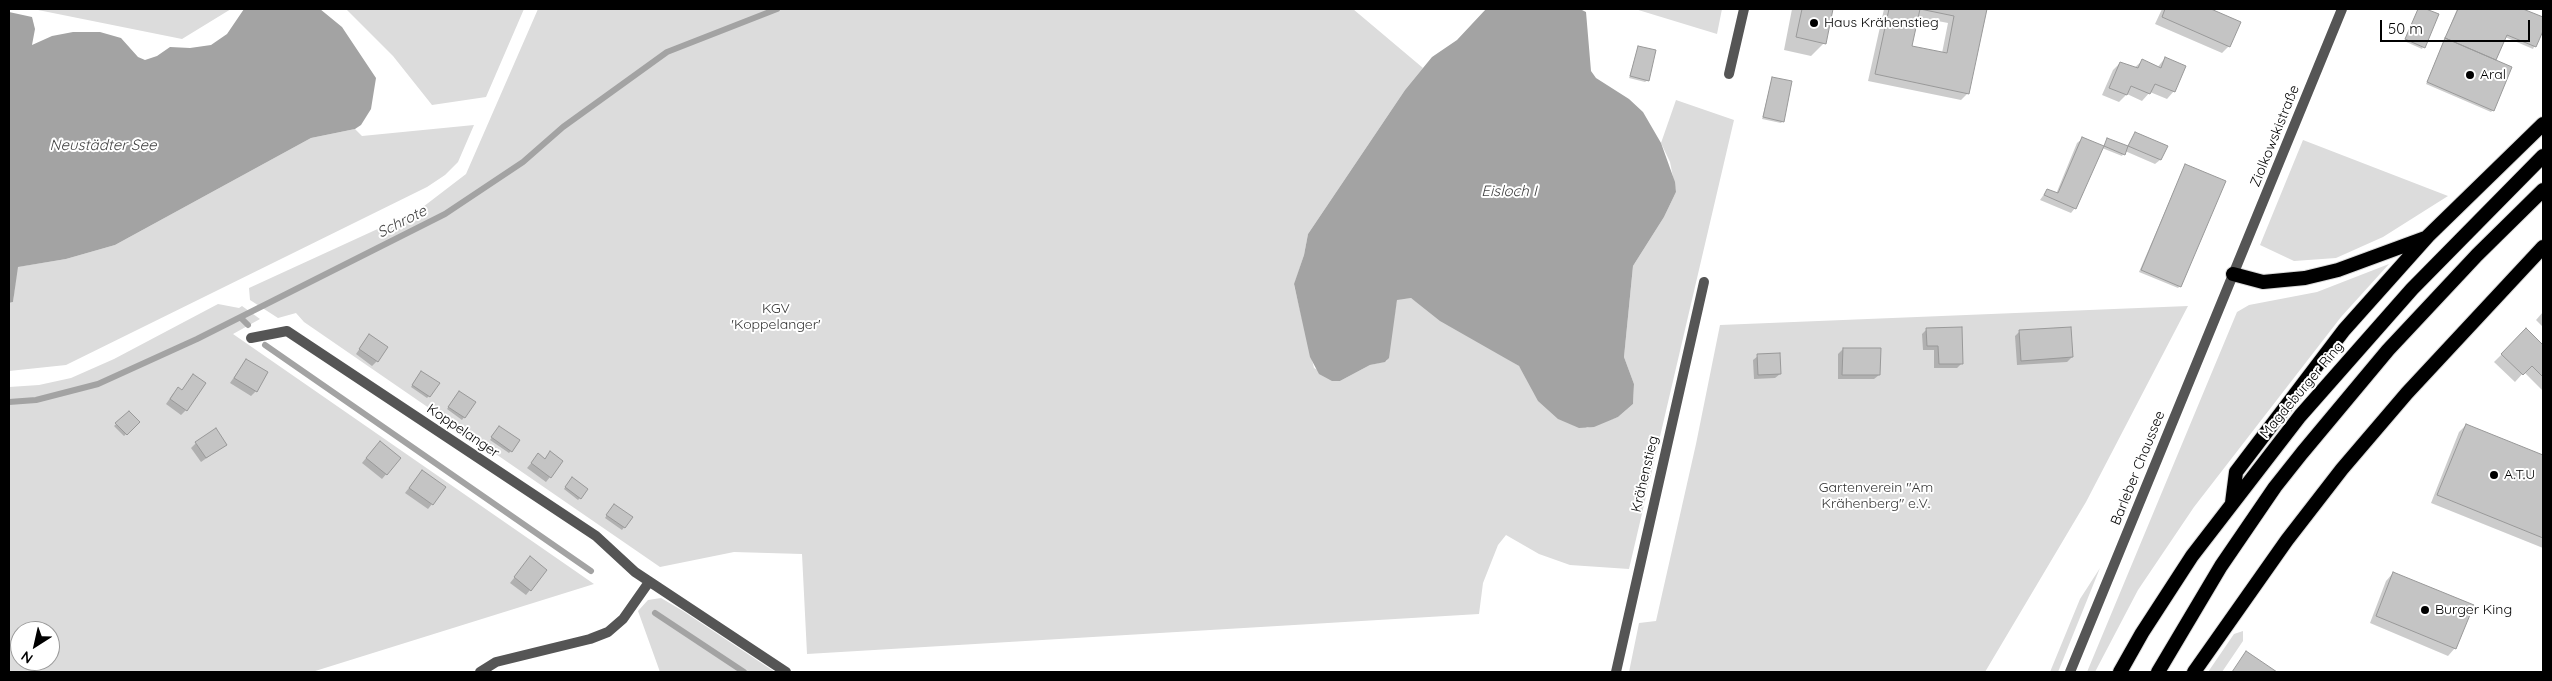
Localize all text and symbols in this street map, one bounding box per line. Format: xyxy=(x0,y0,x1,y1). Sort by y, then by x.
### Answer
scale bar xyxy=(2382,10,2532,42)
place label: Haus Krähenstieg xyxy=(1824,15,1939,31)
marker: Haus Krähenstieg xyxy=(1808,17,1820,29)
text: 50 m xyxy=(2388,19,2423,38)
place label: Aral xyxy=(2480,67,2506,83)
marker: Aral xyxy=(2464,69,2476,81)
street label: Ziolkowskistraße xyxy=(2247,83,2303,189)
water label: Neustädter See xyxy=(50,136,156,154)
water label: Eisloch I xyxy=(1481,182,1537,200)
water label: Schrote xyxy=(374,202,430,242)
park label: KGV 'Koppelanger' xyxy=(731,301,821,334)
street label: Magdeburger Ring xyxy=(2257,338,2347,442)
street label: Koppelanger xyxy=(423,401,503,461)
street label: Barleber Chaussee xyxy=(2107,408,2169,528)
street label: Krähenstieg xyxy=(1628,434,1662,514)
place label: A.T.U xyxy=(2504,467,2535,483)
marker: A.T.U xyxy=(2488,469,2500,481)
park label: Gartenverein "Am Krähenberg" e.V. xyxy=(1819,480,1933,512)
place label: Burger King xyxy=(2435,602,2512,618)
marker: Burger King xyxy=(2419,604,2431,616)
north arrow xyxy=(10,621,60,671)
text: N xyxy=(18,647,36,668)

